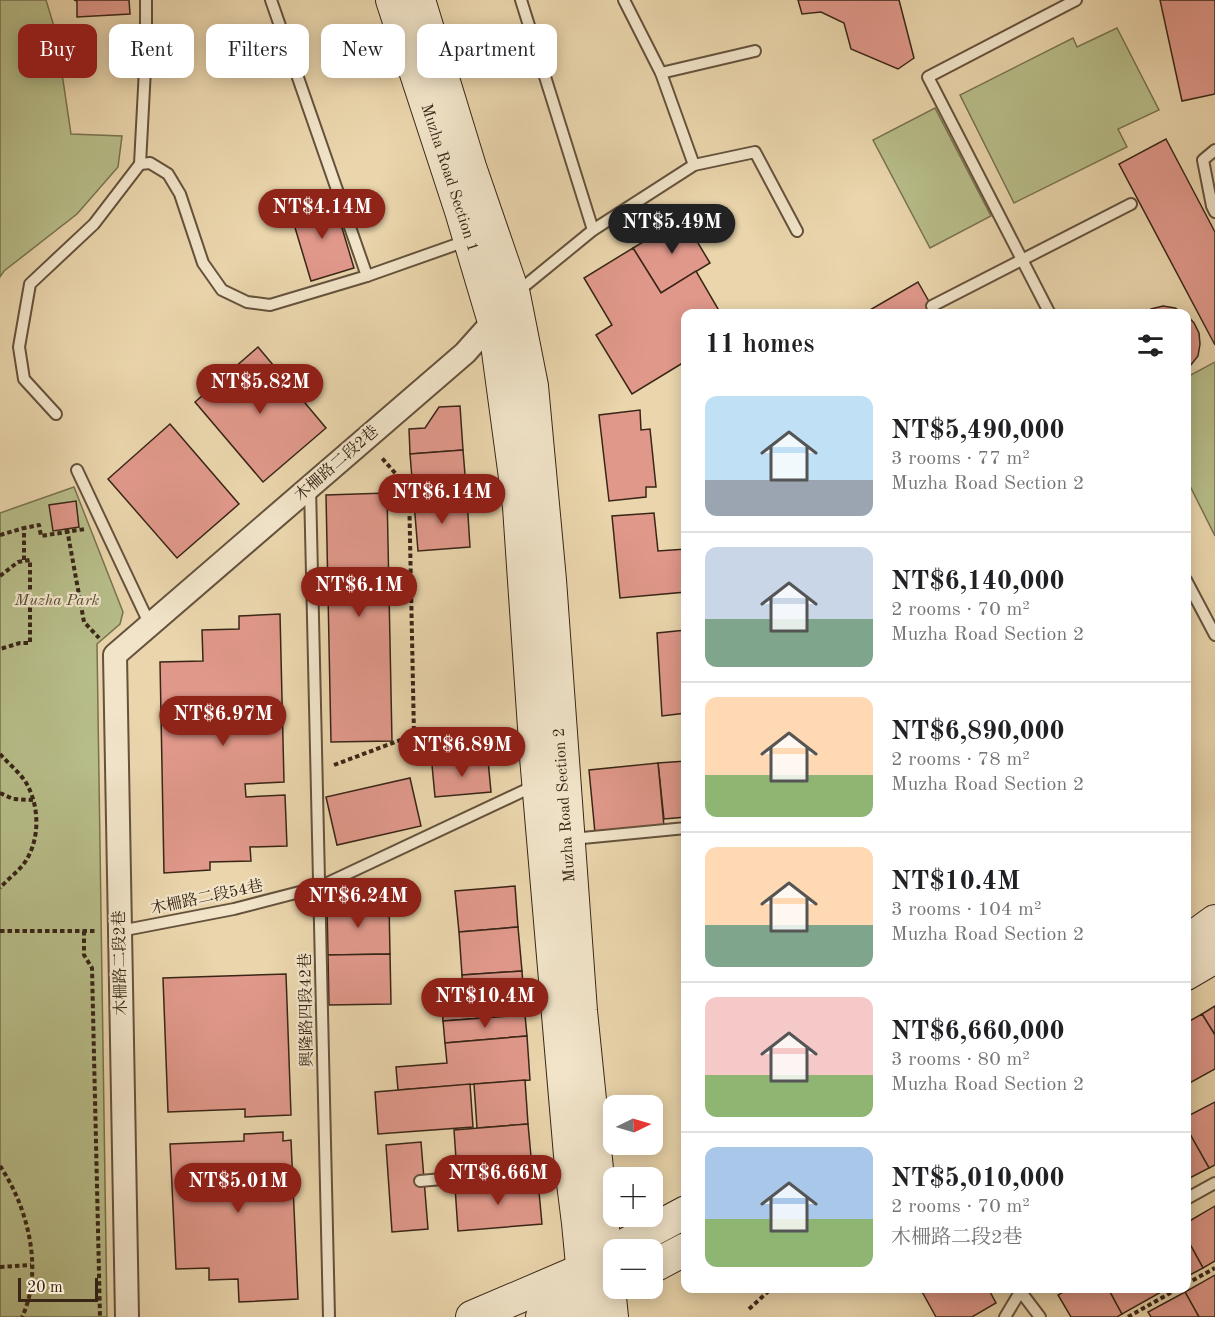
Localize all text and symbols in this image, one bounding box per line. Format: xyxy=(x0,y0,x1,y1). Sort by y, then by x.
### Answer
chip: Buy xyxy=(18,24,97,78)
chip: Rent xyxy=(109,24,194,78)
chip: Filters xyxy=(206,24,309,78)
chip: New xyxy=(321,24,405,78)
chip: Apartment xyxy=(417,24,557,78)
street label: Muzha Road Section 1 xyxy=(417,102,481,254)
pin: NT$4.14M xyxy=(260,189,384,240)
text: NT$4.14M xyxy=(272,198,372,218)
pin: NT$5.49M xyxy=(610,204,734,255)
text: NT$5.49M xyxy=(622,213,722,233)
icon: filters xyxy=(1134,329,1167,362)
text: 11 homes xyxy=(705,332,814,358)
pin: NT$5.82M xyxy=(198,364,322,415)
text: NT$5.82M xyxy=(210,373,310,393)
text: NT$5,490,000 xyxy=(891,418,1065,444)
icon: home xyxy=(753,420,825,492)
street label: 木柵路二段2巷 xyxy=(291,422,382,505)
text: 3 rooms · 77 m² xyxy=(891,449,1030,469)
pin: NT$6.14M xyxy=(380,474,504,525)
text: Muzha Road Section 2 xyxy=(891,474,1084,494)
text: NT$6.14M xyxy=(392,483,492,503)
pin: NT$6.1M xyxy=(304,567,414,618)
text: NT$6,140,000 xyxy=(891,569,1065,595)
icon: home xyxy=(753,571,825,643)
text: NT$6.1M xyxy=(315,576,403,596)
park label: Muzha Park xyxy=(14,593,100,609)
text: 2 rooms · 70 m² xyxy=(891,600,1030,620)
text: Muzha Road Section 2 xyxy=(891,625,1084,645)
pin: NT$6.97M xyxy=(161,696,285,747)
text: NT$6.97M xyxy=(173,705,273,725)
text: NT$6,890,000 xyxy=(891,719,1065,745)
icon: home xyxy=(753,721,825,793)
pin: NT$6.89M xyxy=(400,727,524,778)
street label: Muzha Road Section 2 xyxy=(552,727,578,883)
text: NT$6.89M xyxy=(412,736,512,756)
text: 2 rooms · 78 m² xyxy=(891,750,1030,770)
text: Muzha Road Section 2 xyxy=(891,775,1084,795)
text: NT$10.4M xyxy=(891,869,1020,895)
icon: home xyxy=(753,871,825,943)
street label: 木柵路二段54巷 xyxy=(149,876,265,918)
pin: NT$6.24M xyxy=(296,878,420,929)
text: NT$6.24M xyxy=(308,887,408,907)
text: 3 rooms · 104 m² xyxy=(891,900,1041,920)
street label: 木柵路二段2巷 xyxy=(110,910,130,1016)
text: Muzha Road Section 2 xyxy=(891,925,1084,945)
street label: 興隆路四段42巷 xyxy=(296,953,316,1067)
pin: NT$10.4M xyxy=(423,978,547,1029)
text: NT$10.4M xyxy=(435,987,535,1007)
text: NT$6,660,000 xyxy=(891,1019,1065,1045)
icon: home xyxy=(753,1021,825,1093)
text: 3 rooms · 80 m² xyxy=(891,1050,1030,1070)
text: Muzha Road Section 2 xyxy=(891,1075,1084,1095)
north arrow xyxy=(603,1095,663,1155)
map controls xyxy=(603,1095,663,1299)
pin: NT$6.66M xyxy=(436,1155,560,1206)
pin: NT$5.01M xyxy=(176,1163,300,1214)
text: NT$6.66M xyxy=(448,1164,548,1184)
text: NT$5,010,000 xyxy=(891,1166,1065,1192)
button: + xyxy=(603,1167,663,1227)
icon: home xyxy=(753,1171,825,1243)
text: NT$5.01M xyxy=(188,1172,288,1192)
text: 2 rooms · 70 m² xyxy=(891,1197,1030,1217)
text: 木柵路二段2巷 xyxy=(891,1228,1023,1248)
button: − xyxy=(603,1239,663,1299)
scale bar xyxy=(18,1275,98,1302)
text: 20 m xyxy=(27,1280,63,1296)

